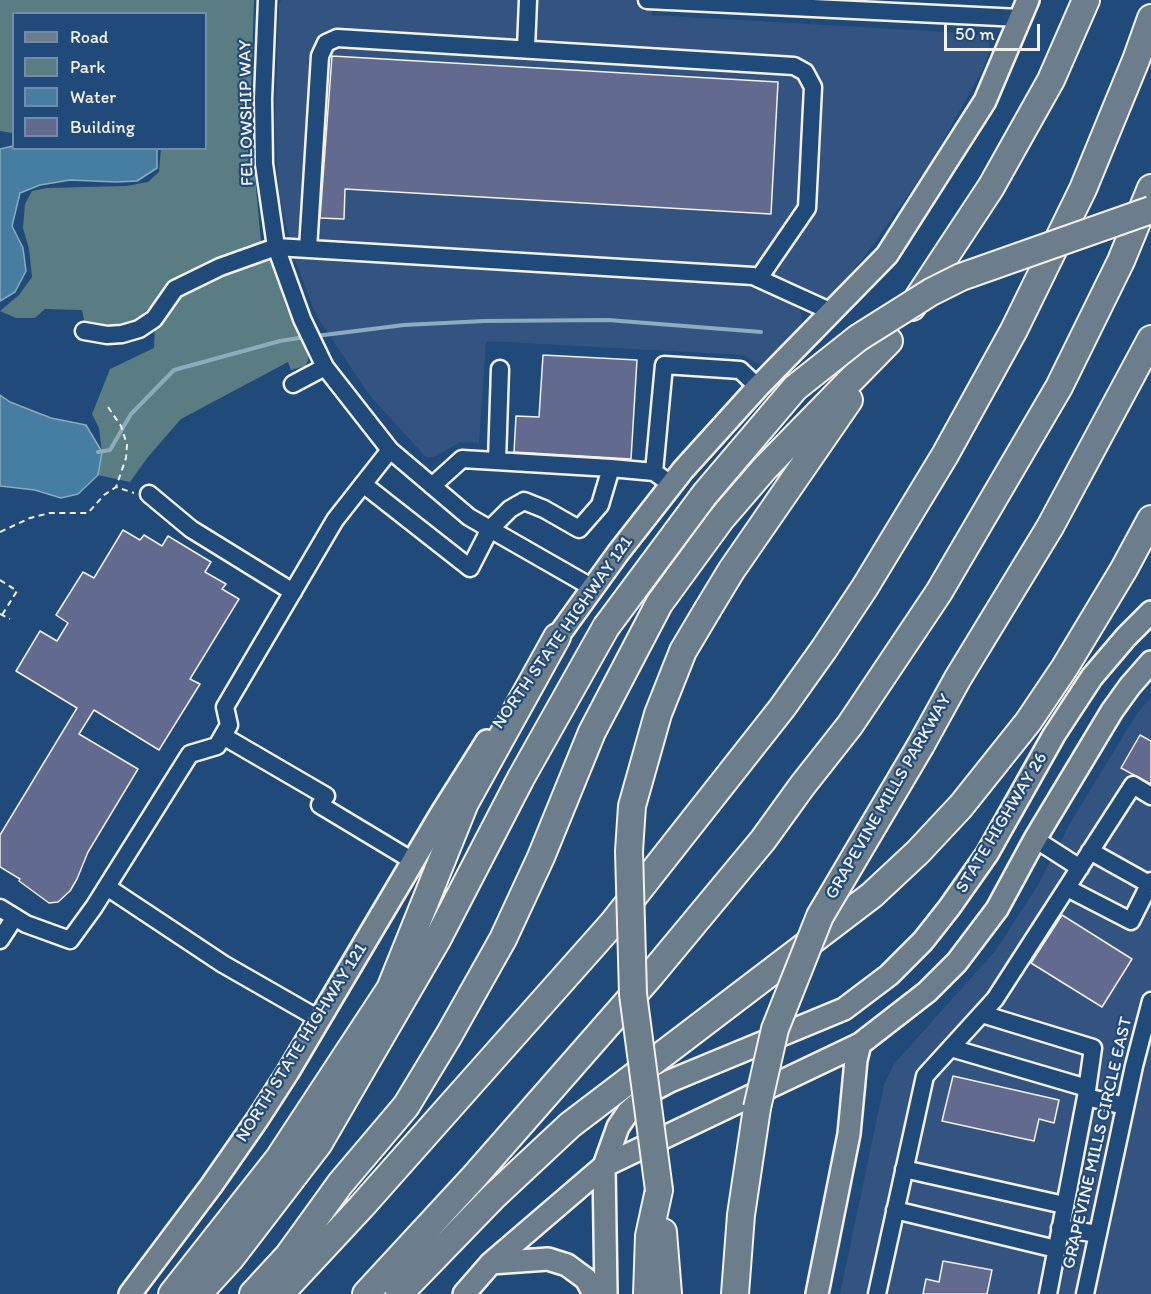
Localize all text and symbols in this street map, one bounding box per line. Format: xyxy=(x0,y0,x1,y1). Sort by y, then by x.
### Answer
legend xyxy=(12,12,207,150)
scale bar xyxy=(947,12,1043,50)
text: 50 m xyxy=(955,23,995,45)
text: Road xyxy=(70,26,109,48)
street label: FELLOWSHIP WAY xyxy=(235,40,259,186)
text: Park xyxy=(70,56,105,78)
text: Water xyxy=(70,86,116,108)
text: Building xyxy=(70,116,135,138)
street label: NORTH STATE HIGHWAY 121 xyxy=(488,532,638,734)
street label: GRAPEVINE MILLS PARKWAY xyxy=(821,691,957,903)
street label: STATE HIGHWAY 26 xyxy=(951,749,1053,897)
street label: NORTH STATE HIGHWAY 121 xyxy=(232,940,372,1146)
street label: GRAPEVINE MILLS CIRCLE EAST xyxy=(1058,1015,1138,1271)

